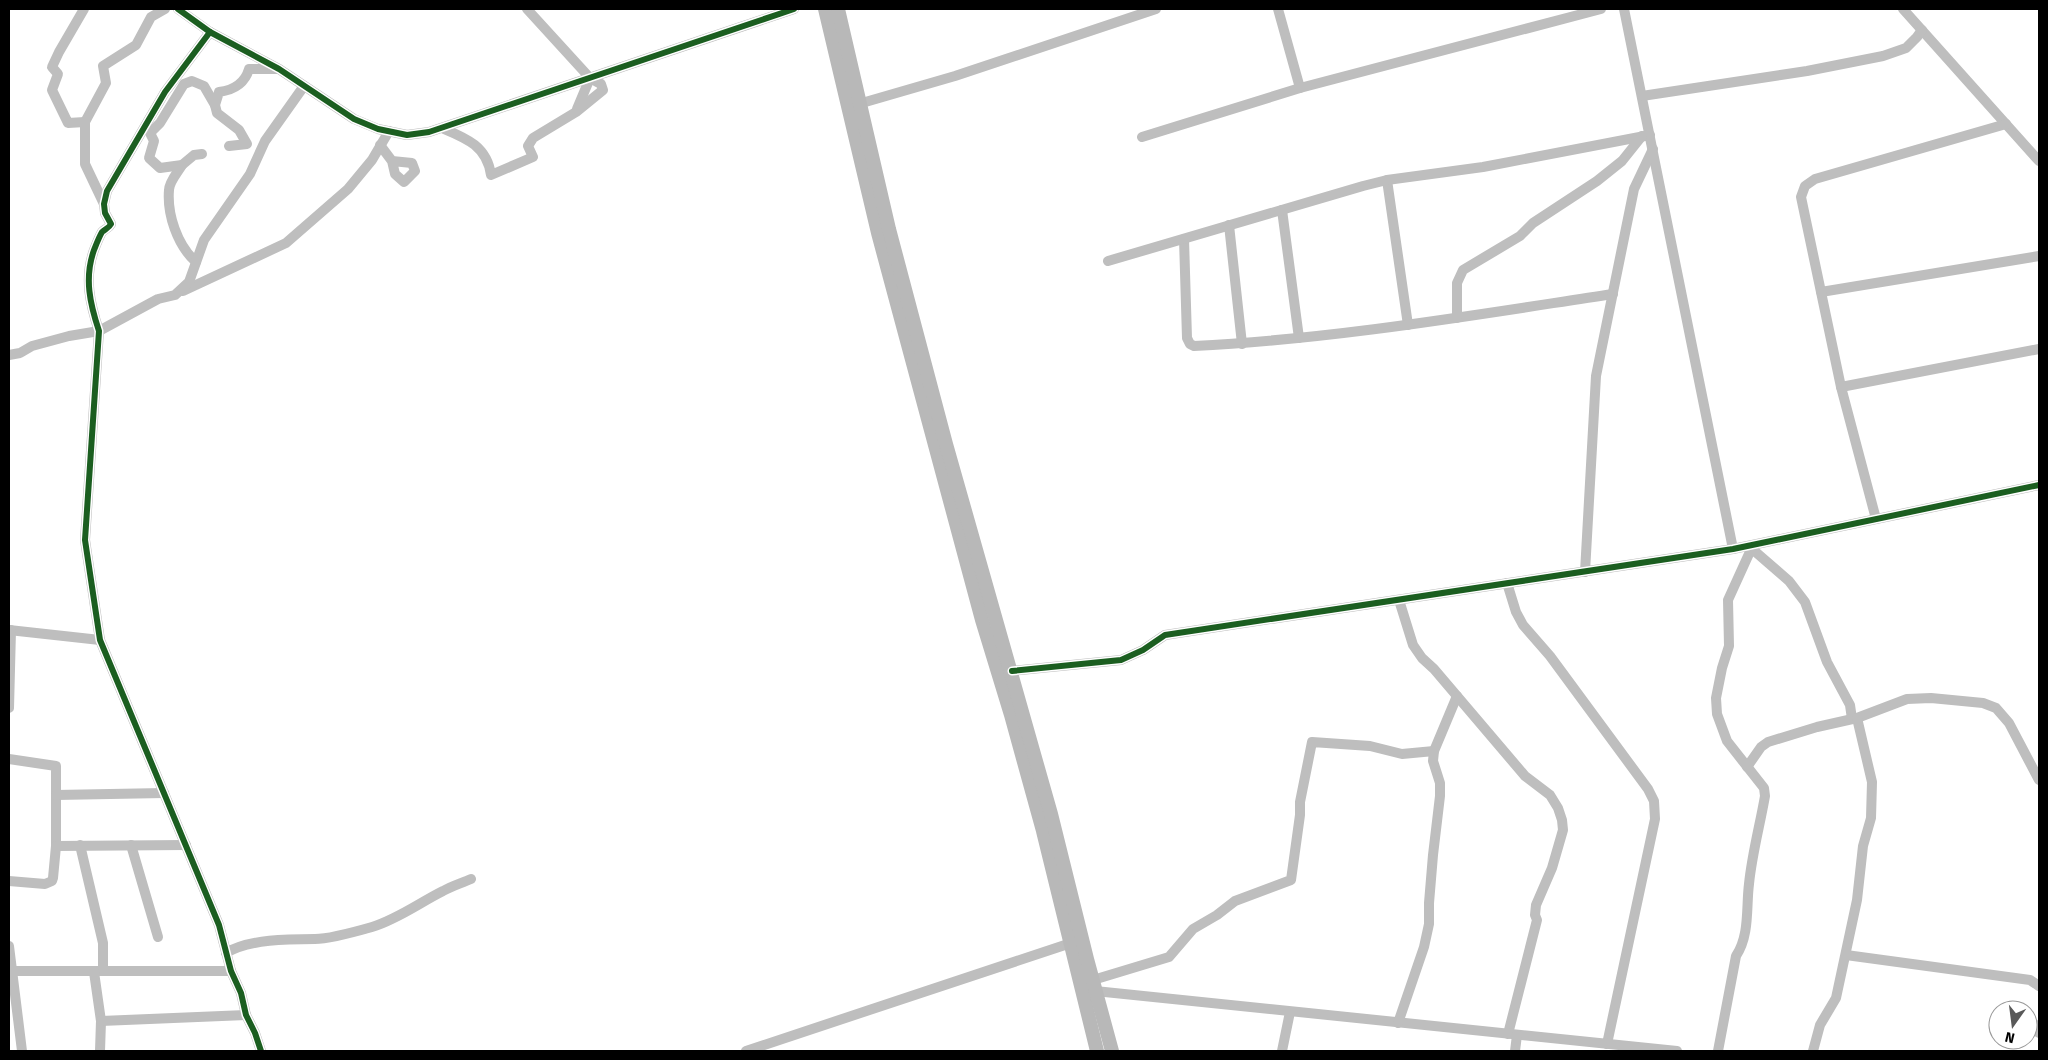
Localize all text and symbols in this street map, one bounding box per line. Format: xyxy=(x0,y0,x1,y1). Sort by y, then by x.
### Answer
north arrow xyxy=(1988,1000,2038,1050)
text: N xyxy=(2003,1028,2017,1047)

